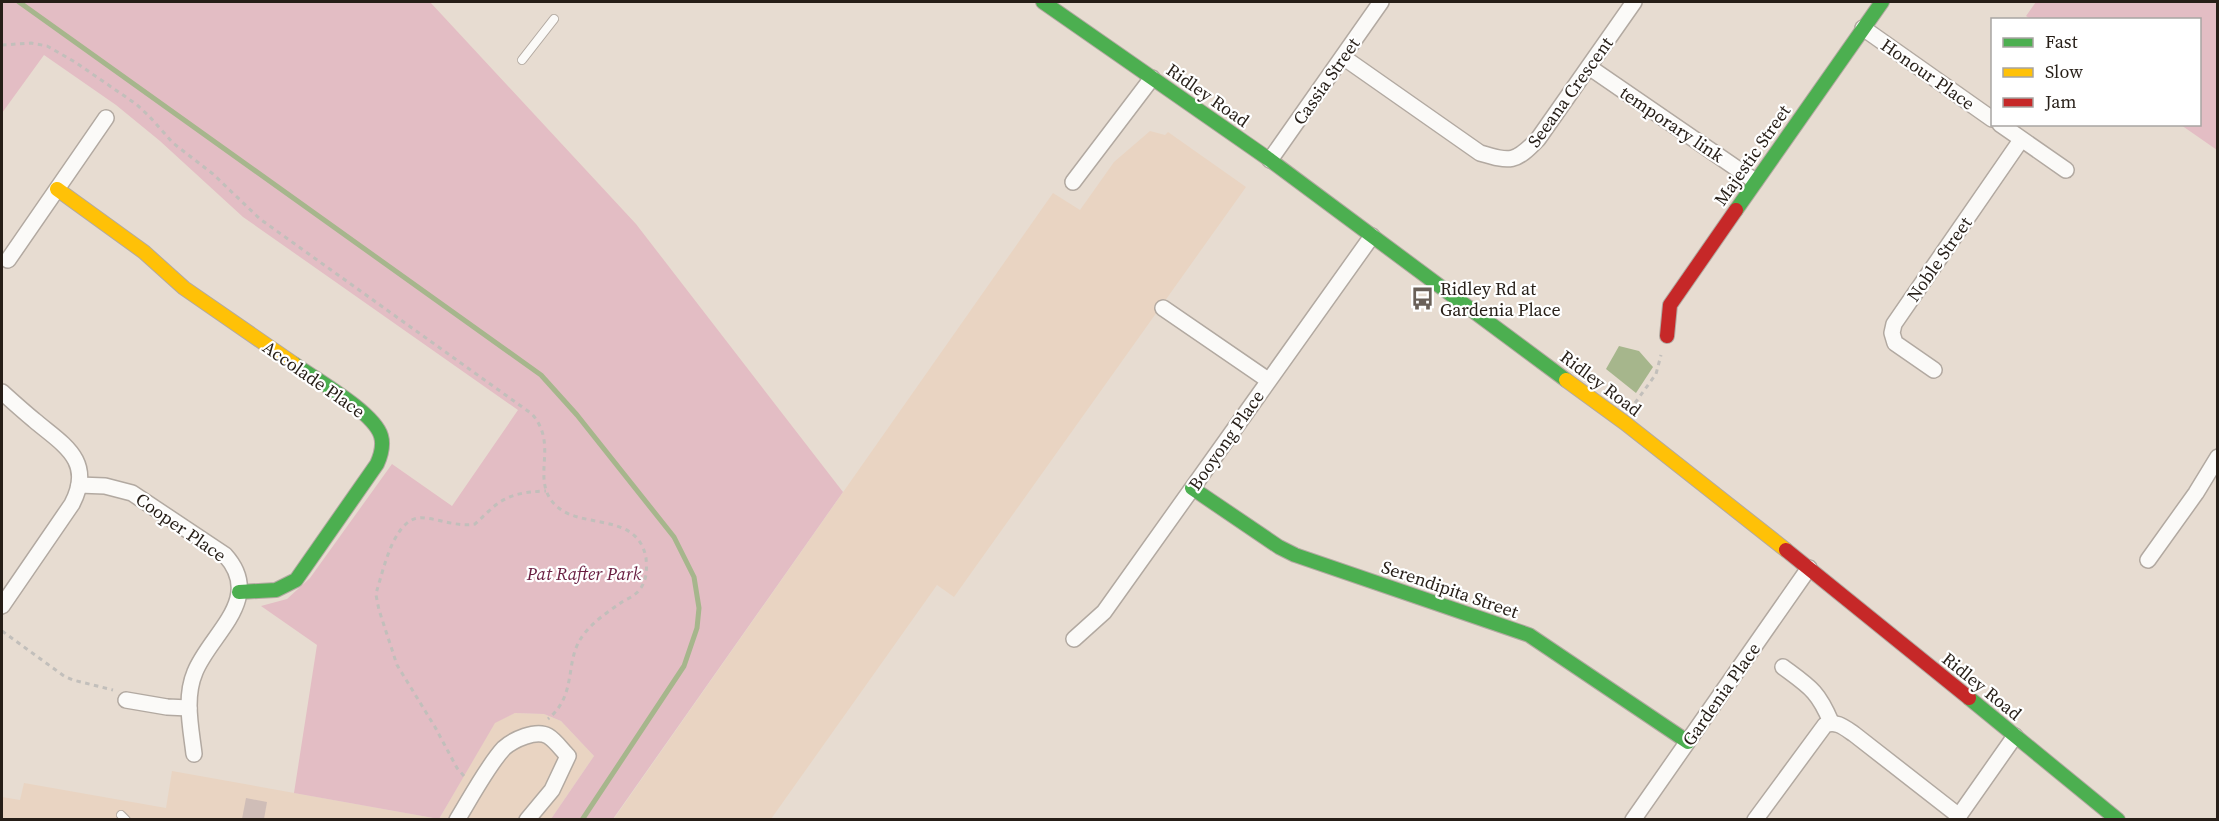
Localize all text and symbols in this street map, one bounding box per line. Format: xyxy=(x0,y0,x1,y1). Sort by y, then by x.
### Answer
legend xyxy=(1991,18,2201,126)
text: Fast xyxy=(2045,29,2078,54)
street label: Seeana Crescent xyxy=(1521,31,1619,152)
street label: Cassia Street xyxy=(1287,32,1365,130)
street label: Honour Place xyxy=(1876,32,1980,116)
street label: Ridley Road xyxy=(1162,57,1254,133)
text: Slow xyxy=(2045,59,2083,84)
street label: temporary link xyxy=(1615,80,1729,168)
text: Jam xyxy=(2044,89,2077,114)
street label: Majestic Street xyxy=(1708,99,1796,210)
street label: Noble Street xyxy=(1901,211,1977,306)
place label: Ridley Rd at Gardenia Place xyxy=(1440,276,1561,322)
bus stop icon: Ridley Rd at Gardenia Place xyxy=(1409,285,1435,311)
street label: Accolade Place xyxy=(258,334,370,424)
street label: Ridley Road xyxy=(1555,344,1647,422)
street label: Booyong Place xyxy=(1182,385,1270,495)
street label: Cooper Place xyxy=(131,487,231,567)
street label: Serendipita Street xyxy=(1378,554,1522,624)
park label: Pat Rafter Park xyxy=(526,561,642,586)
street label: Gardenia Place xyxy=(1676,637,1766,751)
street label: Ridley Road xyxy=(1937,646,2027,726)

